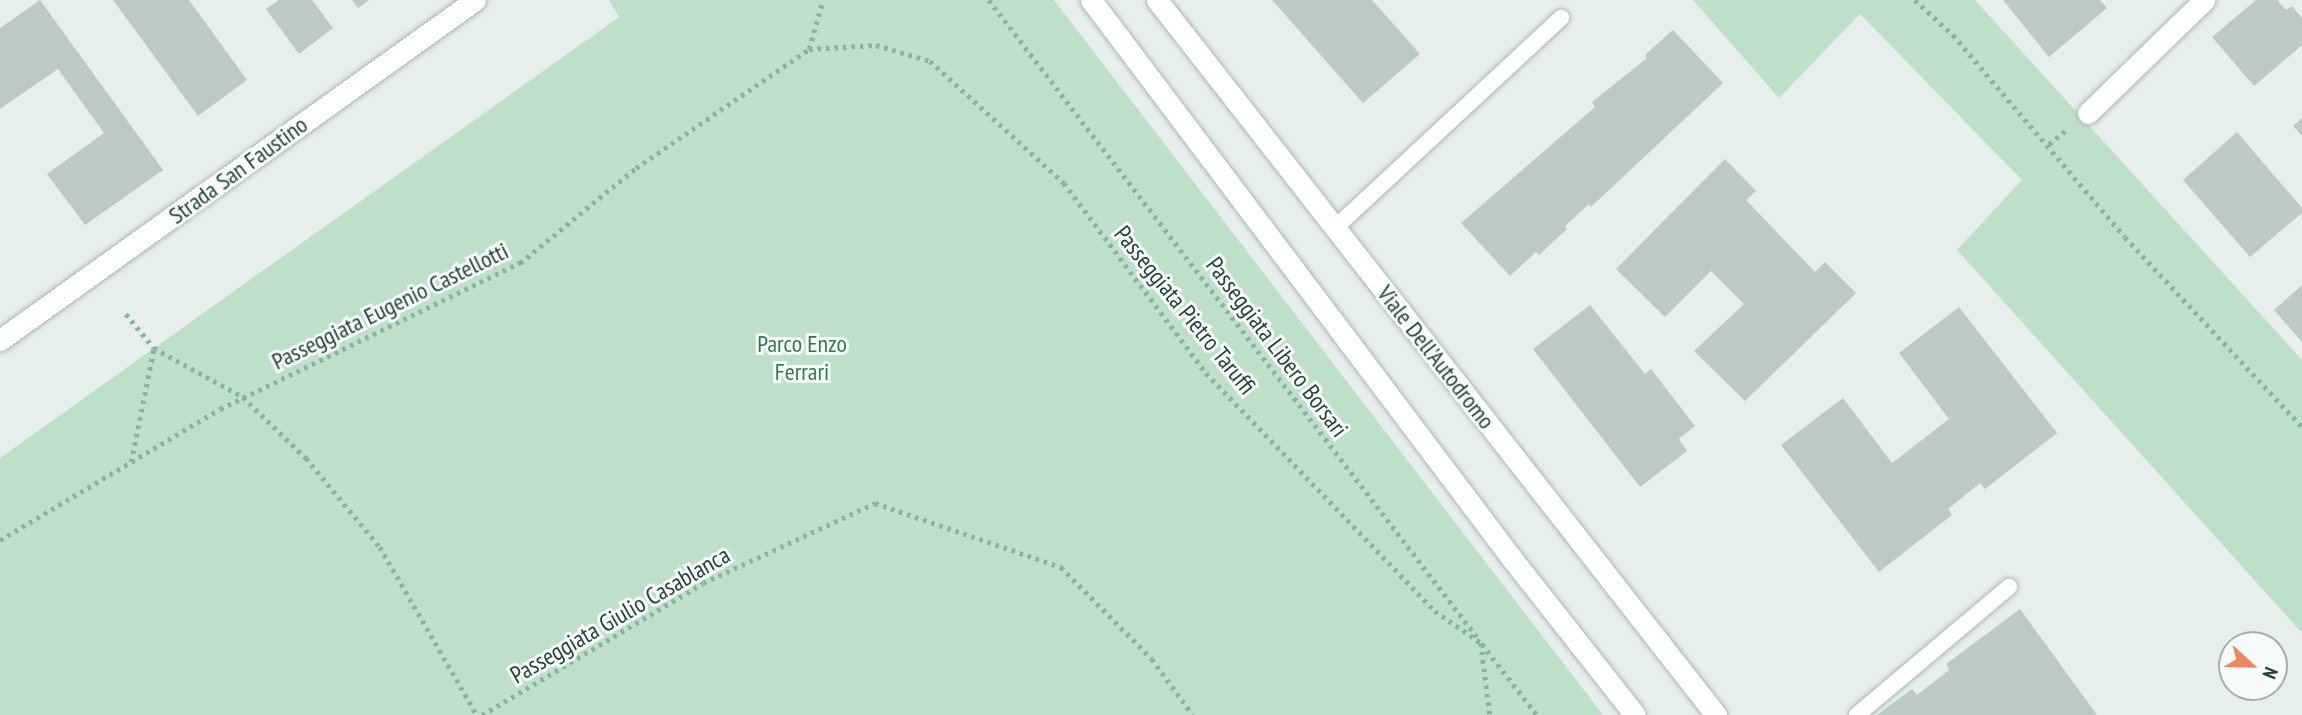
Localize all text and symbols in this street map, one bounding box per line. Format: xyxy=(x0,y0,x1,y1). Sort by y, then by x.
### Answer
street label: Strada San Faustino xyxy=(163,110,313,230)
street label: Passeggiata Pietro Taruffi xyxy=(1108,220,1262,400)
street label: Passeggiata Eugenio Castellotti xyxy=(267,236,513,376)
street label: Passeggiata Libero Borsari xyxy=(1200,251,1354,443)
street label: Viale Dell'Autodromo xyxy=(1371,280,1501,434)
park label: Parco Enzo Ferrari xyxy=(757,330,847,386)
street label: Passeggiata Giulio Casablanca xyxy=(505,540,735,690)
north arrow xyxy=(2218,631,2288,701)
text: N xyxy=(2258,664,2284,682)

